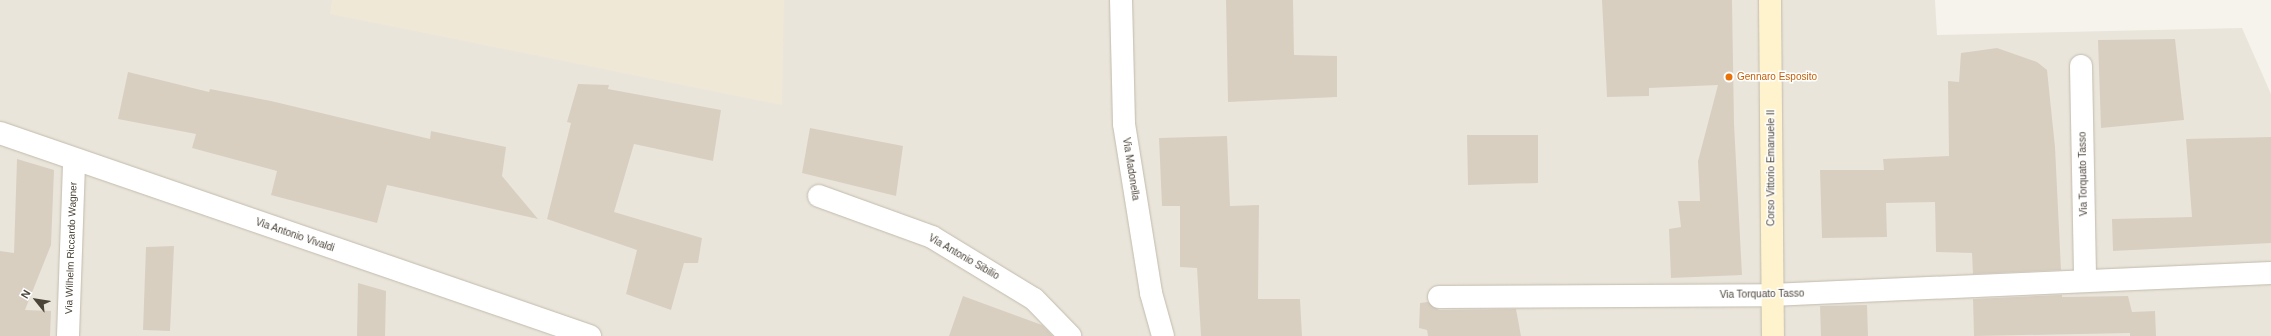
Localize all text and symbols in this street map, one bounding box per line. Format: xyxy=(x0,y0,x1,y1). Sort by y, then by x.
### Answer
place label: Gennaro Esposito xyxy=(1737,71,1817,83)
marker: Gennaro Esposito xyxy=(1724,72,1734,82)
street label: Corso Vittorio Emanuele II xyxy=(1765,110,1777,226)
street label: Via Torquato Tasso xyxy=(2076,131,2090,217)
street label: Via Madonella xyxy=(1120,137,1142,201)
street label: Via Wilhelm Riccardo Wagner xyxy=(63,182,79,314)
street label: Via Antonio Vivaldi xyxy=(254,216,336,254)
street label: Via Antonio Sibilio xyxy=(926,232,1002,282)
north arrow xyxy=(16,280,56,320)
street label: Via Torquato Tasso xyxy=(1719,287,1805,301)
text: N xyxy=(18,288,33,300)

